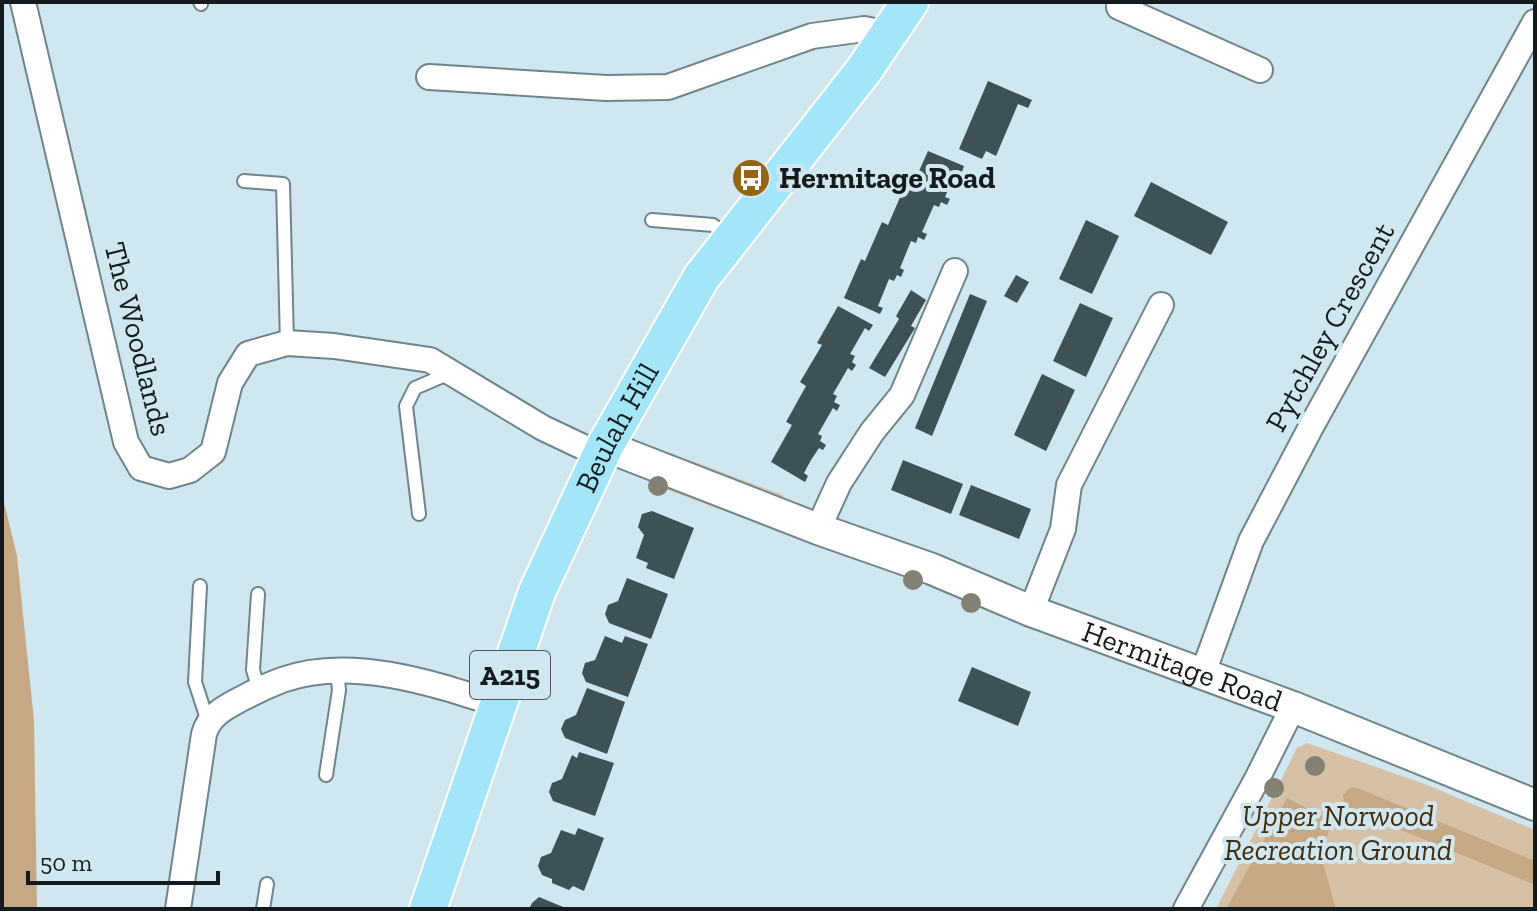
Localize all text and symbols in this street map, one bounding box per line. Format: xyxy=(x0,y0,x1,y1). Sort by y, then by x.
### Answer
bus stop icon: Hermitage Road xyxy=(730,157,772,199)
place label: Hermitage Road xyxy=(779,160,995,196)
street label: Pytchley Crescent xyxy=(1258,216,1402,438)
street label: The Woodlands xyxy=(97,238,179,440)
street label: Beulah Hill xyxy=(568,357,667,498)
street label: Hermitage Road xyxy=(1077,613,1288,720)
road number: A215 xyxy=(470,651,550,699)
park label: Upper Norwood Recreation Ground xyxy=(1224,798,1452,868)
scale bar xyxy=(28,835,218,885)
text: 50 m xyxy=(40,848,93,877)

